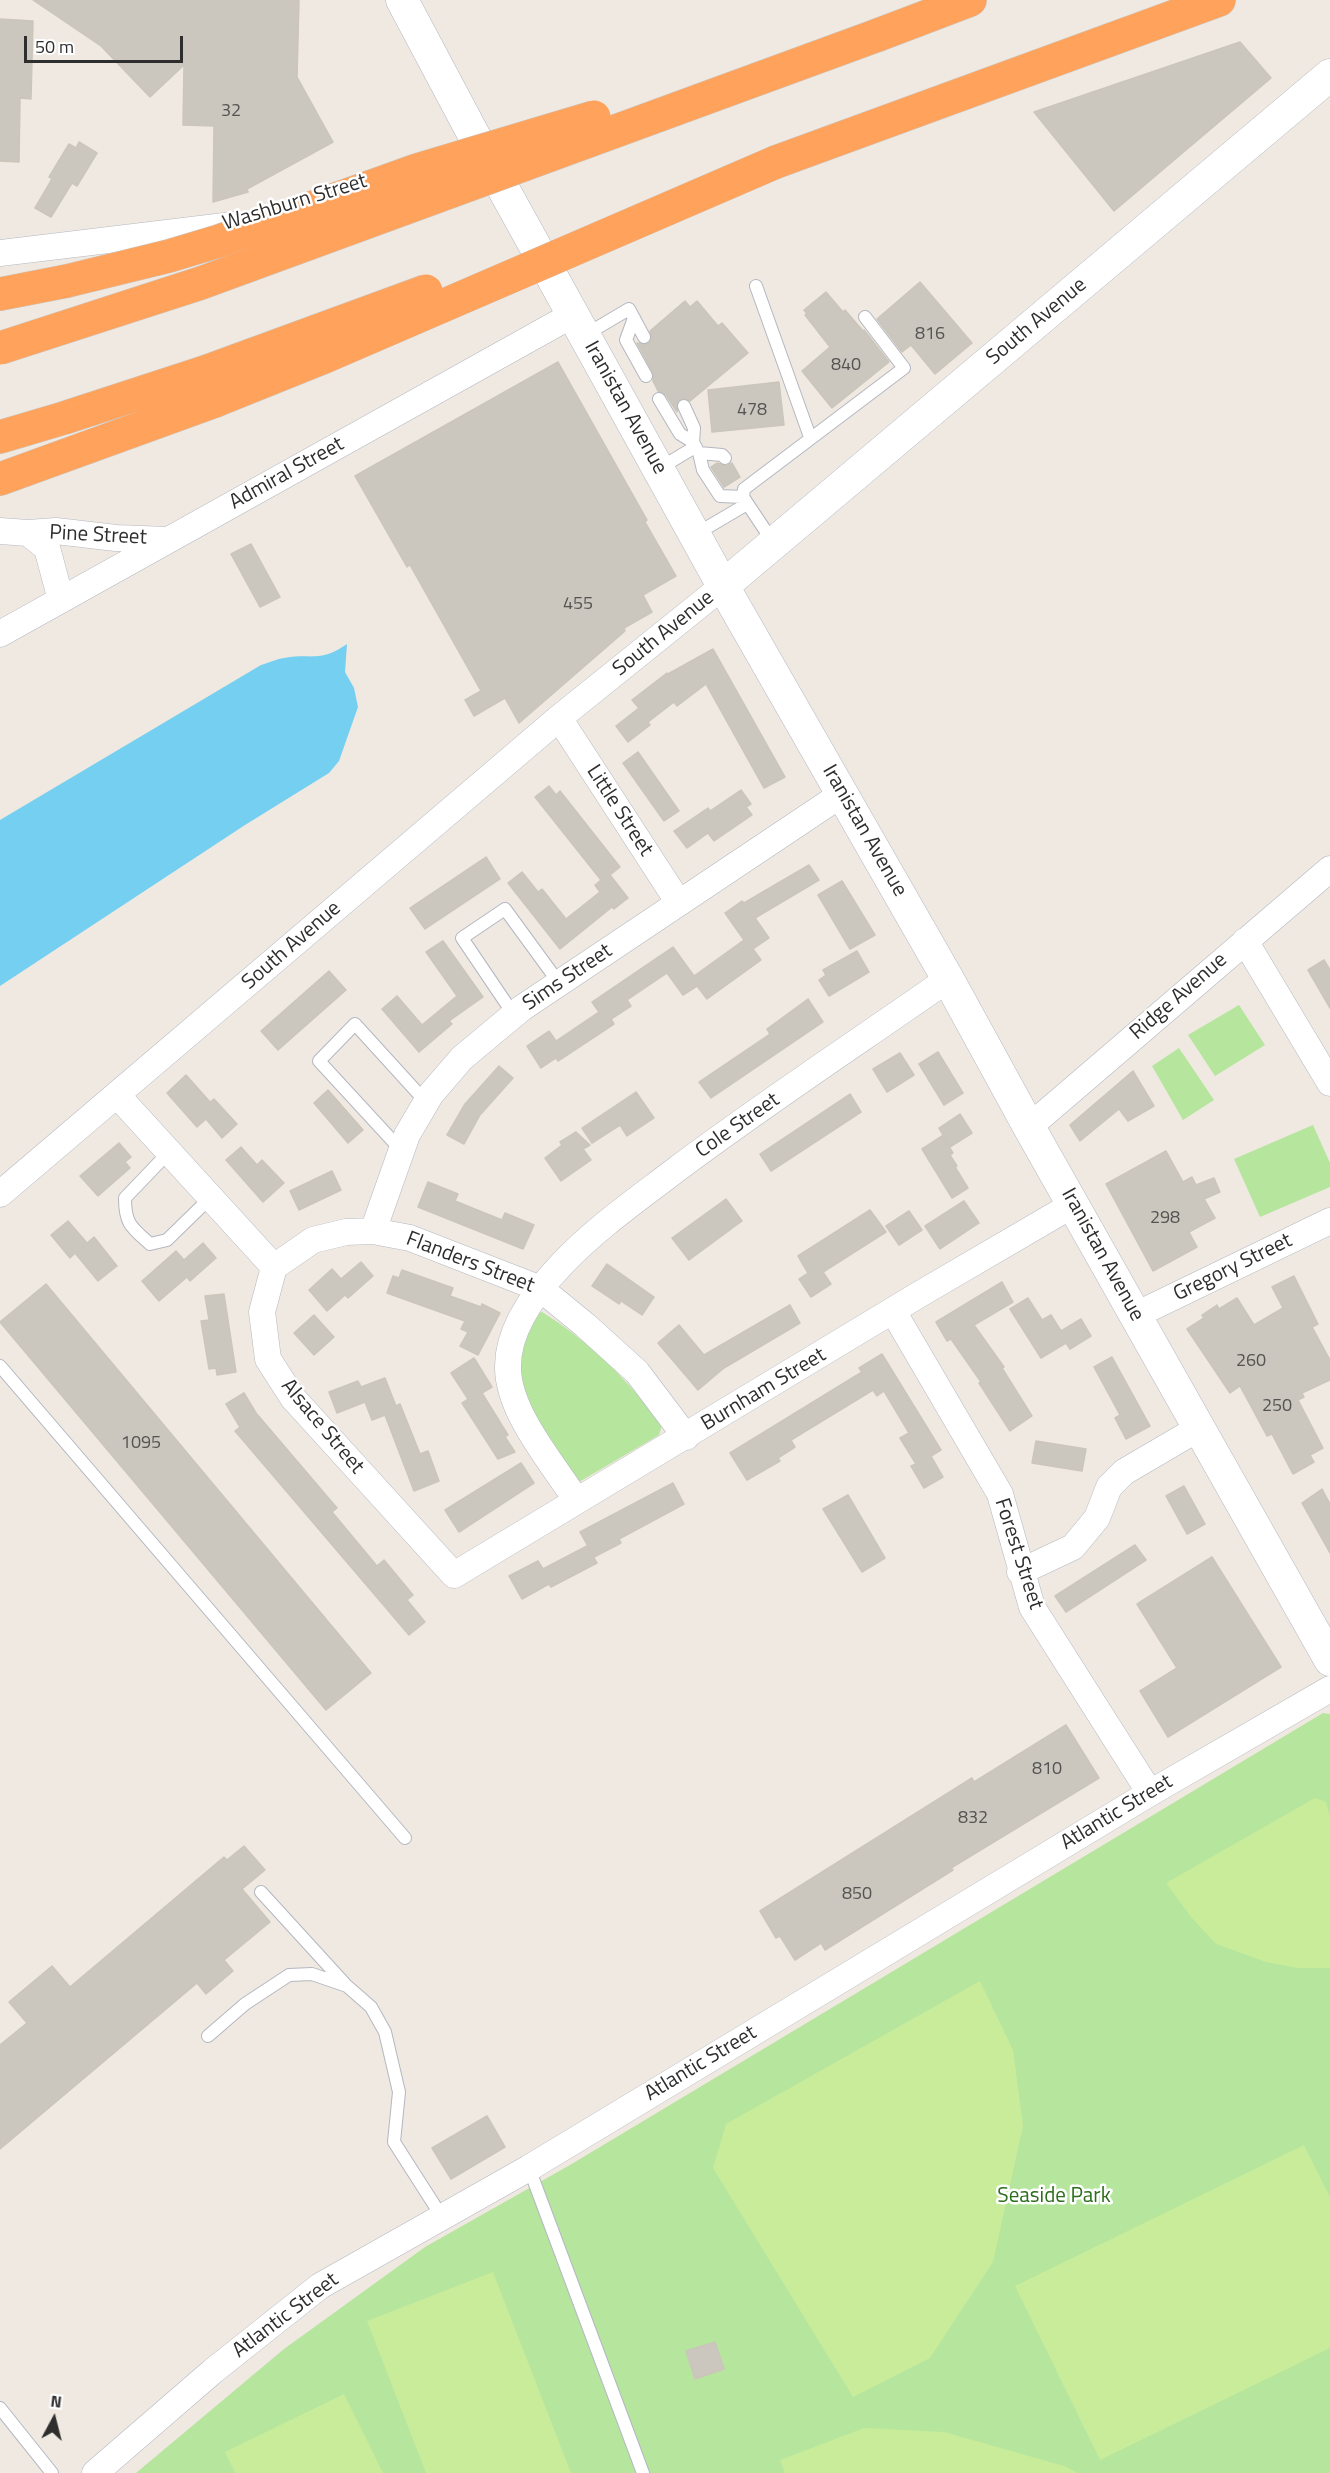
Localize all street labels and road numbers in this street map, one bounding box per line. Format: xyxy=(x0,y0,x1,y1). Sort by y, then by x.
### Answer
street label: Washburn Street xyxy=(220,169,370,237)
street label: South Avenue xyxy=(982,273,1092,371)
street label: Iranistan Avenue xyxy=(578,337,672,479)
street label: Admiral Street xyxy=(225,432,349,516)
street label: Pine Street xyxy=(49,521,147,551)
street label: South Avenue xyxy=(608,586,720,682)
street label: Little Street xyxy=(580,761,658,861)
street label: Iranistan Avenue xyxy=(816,761,912,901)
street label: South Avenue xyxy=(237,896,347,996)
street label: Sims Street xyxy=(519,939,617,1017)
street label: Ridge Avenue xyxy=(1125,948,1233,1046)
street label: Cole Street xyxy=(691,1088,785,1164)
street label: Iranistan Avenue xyxy=(1055,1184,1149,1326)
street label: Flanders Street xyxy=(402,1227,538,1299)
street label: Gregory Street xyxy=(1170,1228,1296,1308)
street label: Burnham Street xyxy=(697,1343,831,1437)
street label: Alsace Street xyxy=(275,1374,369,1480)
street label: Forest Street xyxy=(988,1495,1048,1613)
street label: Atlantic Street xyxy=(1056,1770,1178,1856)
street label: Atlantic Street xyxy=(640,2021,762,2107)
street label: Atlantic Street xyxy=(228,2268,344,2364)

